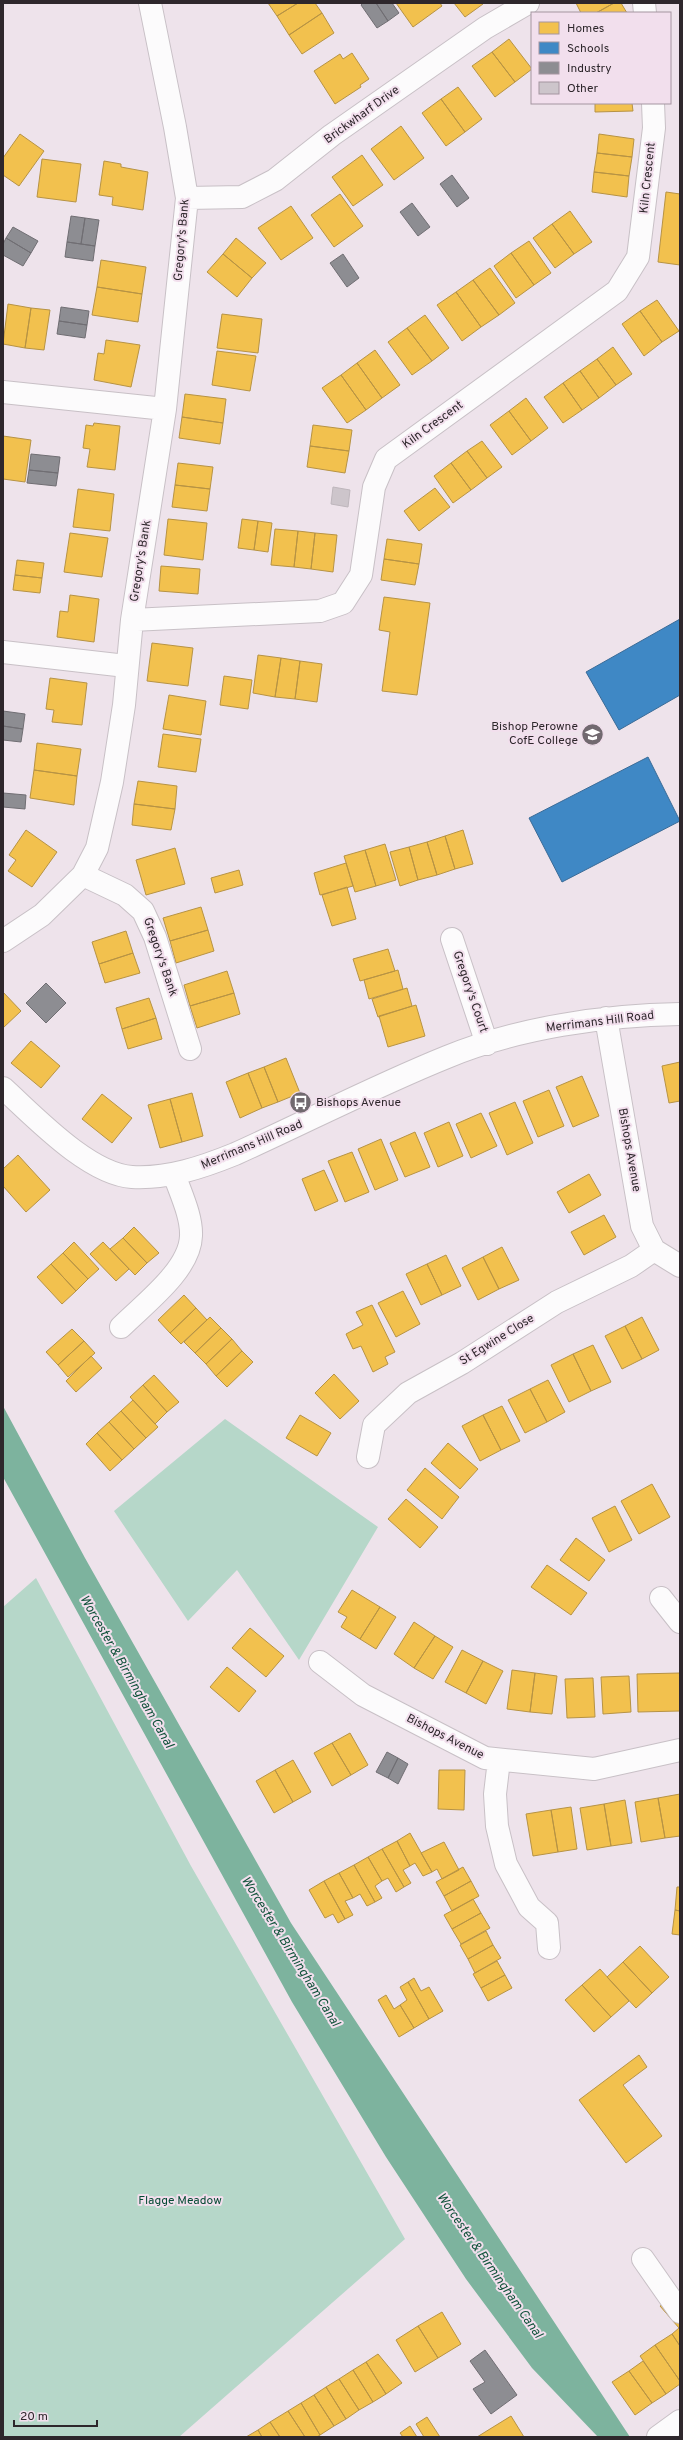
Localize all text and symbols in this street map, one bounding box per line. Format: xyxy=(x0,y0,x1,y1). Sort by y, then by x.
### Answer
legend xyxy=(531,12,671,104)
text: Homes xyxy=(567,21,604,37)
text: Schools xyxy=(567,41,609,57)
text: Industry xyxy=(567,61,612,77)
text: Other xyxy=(567,81,599,97)
street label: Brickwharf Drive xyxy=(321,82,403,148)
street label: Kiln Crescent xyxy=(636,142,660,214)
street label: Gregory's Bank xyxy=(170,198,194,282)
street label: Kiln Crescent xyxy=(399,398,467,452)
street label: Gregory's Bank xyxy=(127,519,155,603)
place label: Bishop Perowne CofE College xyxy=(491,719,578,749)
school or university icon: Bishop Perowne CofE College xyxy=(580,721,606,747)
street label: Gregory's Bank xyxy=(139,915,181,999)
street label: Gregory's Court xyxy=(449,949,491,1035)
street label: Merrimans Hill Road xyxy=(545,1007,655,1037)
bus stop icon: Bishops Avenue xyxy=(288,1090,314,1116)
place label: Bishops Avenue xyxy=(316,1095,401,1111)
street label: Bishops Avenue xyxy=(614,1107,644,1193)
street label: Merrimans Hill Road xyxy=(199,1116,305,1174)
street label: St Egwine Close xyxy=(457,1311,537,1369)
water label: Worcester & Birmingham Canal xyxy=(76,1593,177,1752)
street label: Bishops Avenue xyxy=(404,1711,486,1763)
water label: Worcester & Birmingham Canal xyxy=(237,1874,343,2031)
water label: Worcester & Birmingham Canal xyxy=(433,2190,546,2342)
park label: Flagge Meadow xyxy=(138,2193,222,2209)
scale bar xyxy=(14,2402,97,2428)
text: 20 m xyxy=(20,2409,48,2425)

